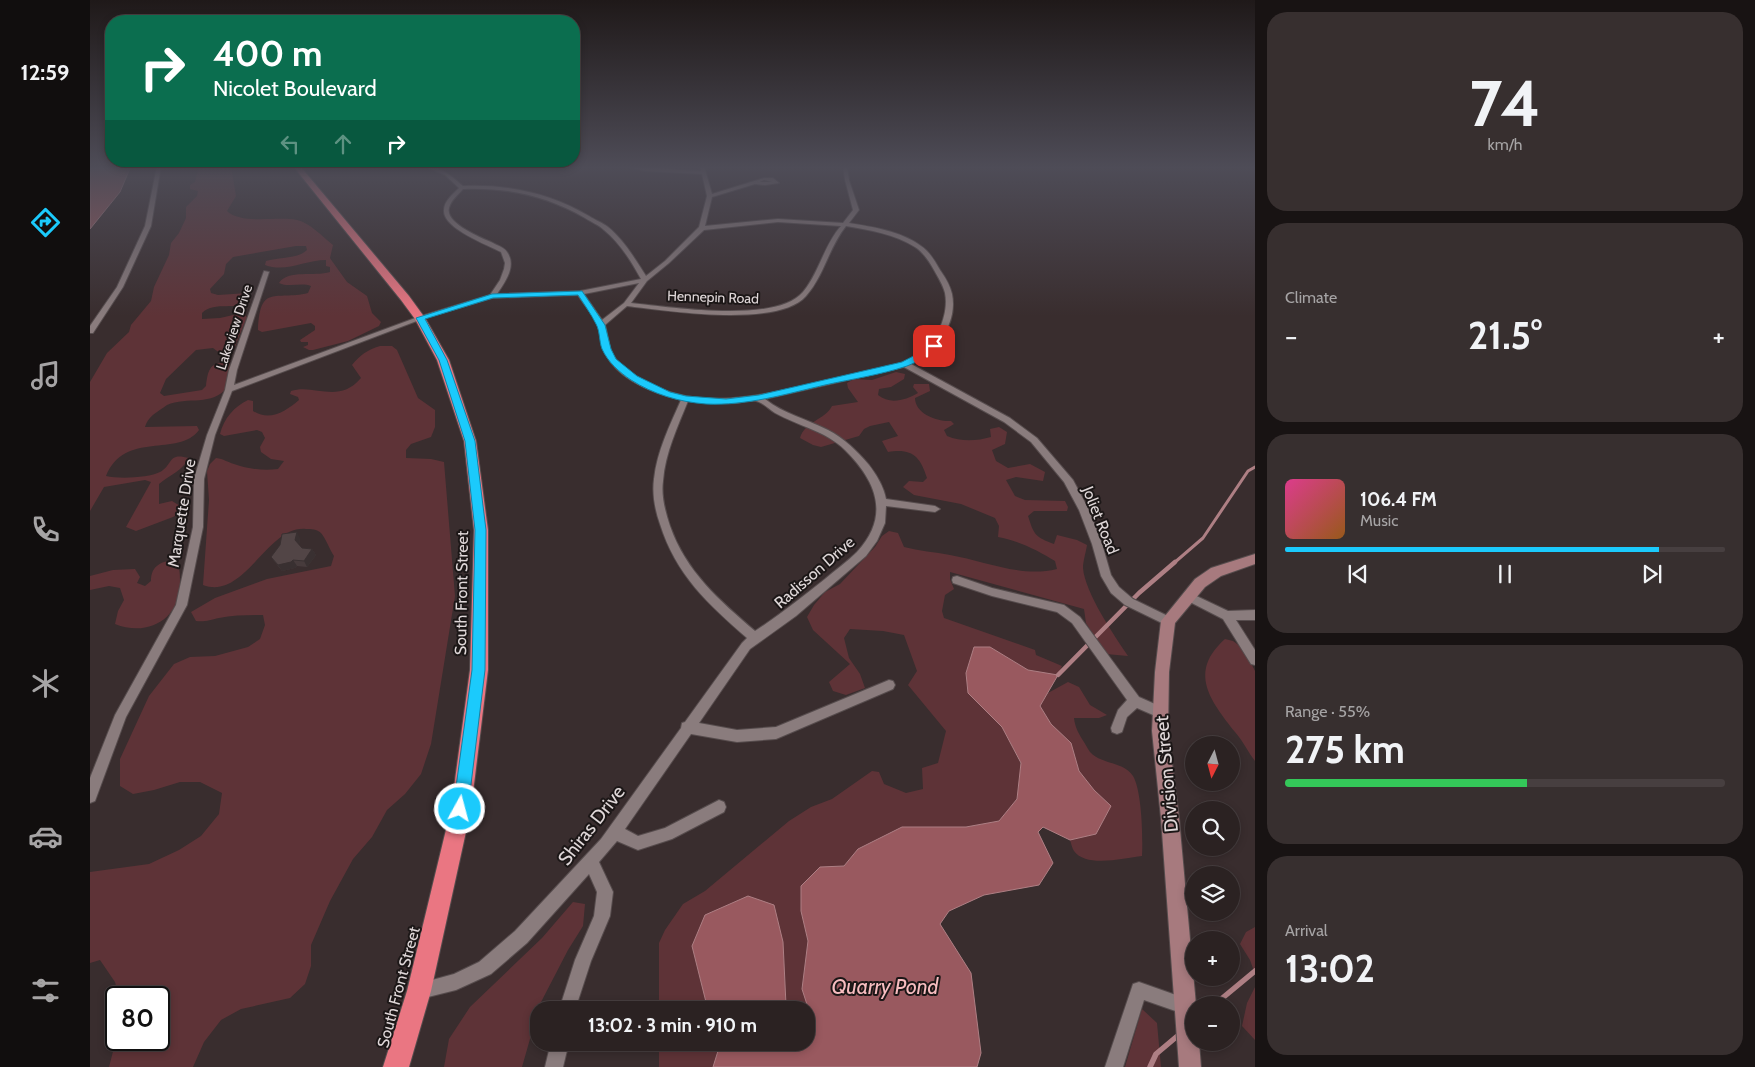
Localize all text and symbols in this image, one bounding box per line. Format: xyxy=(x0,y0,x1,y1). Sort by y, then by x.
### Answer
text: 400 m xyxy=(213,32,322,75)
icon: right xyxy=(130,35,195,100)
text: 12:59 xyxy=(21,59,69,86)
text: 74 xyxy=(1469,63,1541,142)
text: Nicolet Boulevard xyxy=(213,75,377,102)
icon: left xyxy=(276,130,304,158)
icon: ahead xyxy=(329,130,357,158)
icon: right xyxy=(382,130,410,158)
text: km/h xyxy=(1487,135,1523,154)
icon: directions xyxy=(28,205,63,240)
street label: Lakeview Drive xyxy=(212,282,256,372)
street label: Hennepin Road xyxy=(667,286,759,308)
text: Climate xyxy=(1285,288,1337,307)
text: 21.5° xyxy=(1468,312,1542,359)
text: − xyxy=(1285,319,1297,353)
text: + xyxy=(1713,319,1725,353)
pin xyxy=(913,325,955,367)
icon: arrive xyxy=(920,332,948,360)
icon: music xyxy=(28,358,63,393)
street label: Marquette Drive xyxy=(164,458,199,569)
street label: Joliet Road xyxy=(1078,482,1123,557)
text: 106.4 FM xyxy=(1360,488,1437,511)
text: Music xyxy=(1360,511,1398,530)
icon: phone xyxy=(28,512,63,547)
street label: South Front Street xyxy=(451,530,472,655)
street label: Radisson Drive xyxy=(770,532,858,612)
icon: previous xyxy=(1344,560,1372,588)
icon: pause xyxy=(1491,560,1519,588)
icon: next xyxy=(1638,560,1666,588)
icon: climate xyxy=(28,666,63,701)
text: Range · 55% xyxy=(1285,702,1370,721)
street label: Division Street xyxy=(1150,714,1183,833)
text: 275 km xyxy=(1285,726,1405,773)
north arrow xyxy=(1185,736,1240,791)
map controls xyxy=(1185,736,1240,1051)
street label: Shiras Drive xyxy=(553,781,630,870)
position arrow xyxy=(433,782,485,834)
button: search xyxy=(1185,801,1240,856)
icon: car xyxy=(28,819,63,854)
button: layers xyxy=(1185,866,1240,921)
text: Arrival xyxy=(1285,921,1328,940)
street label: South Front Street xyxy=(373,924,424,1050)
button: + xyxy=(1185,931,1240,986)
text: 13:02 xyxy=(1285,945,1375,992)
icon: filters xyxy=(28,973,63,1008)
water label: Quarry Pond xyxy=(832,974,940,999)
speed limit sign: 80 xyxy=(105,986,170,1051)
button: − xyxy=(1185,996,1240,1051)
text: 13:02 · 3 min · 910 m xyxy=(588,1014,757,1037)

